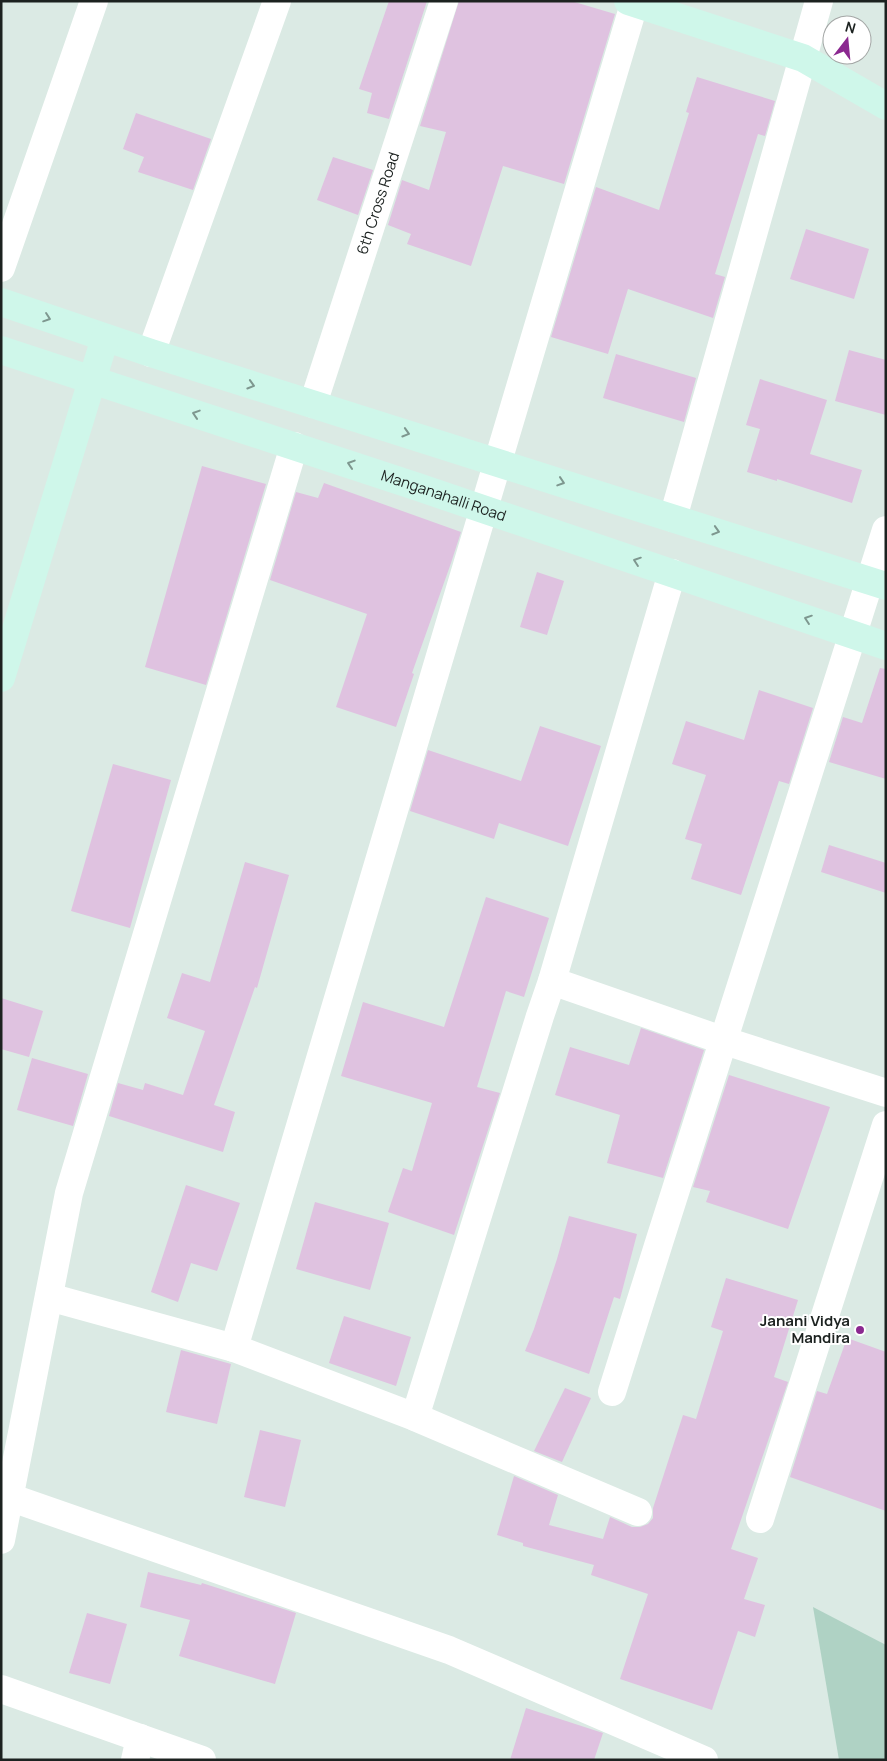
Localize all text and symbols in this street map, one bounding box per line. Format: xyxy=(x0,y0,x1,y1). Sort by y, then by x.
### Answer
north arrow xyxy=(822,15,872,65)
text: N xyxy=(843,17,858,38)
street label: 6th Cross Road xyxy=(351,149,404,257)
one-way arrow xyxy=(43,312,51,322)
one-way arrow xyxy=(247,379,255,389)
one-way arrow xyxy=(192,409,201,419)
one-way arrow xyxy=(402,428,410,438)
one-way arrow xyxy=(347,460,355,470)
street label: Manganahalli Road xyxy=(378,465,509,526)
one-way arrow xyxy=(557,477,565,487)
one-way arrow xyxy=(712,526,720,536)
one-way arrow xyxy=(633,557,642,567)
one-way arrow xyxy=(804,615,812,625)
place label: Janani Vidya Mandira xyxy=(760,1310,850,1348)
marker: Janani Vidya Mandira xyxy=(854,1324,866,1336)

